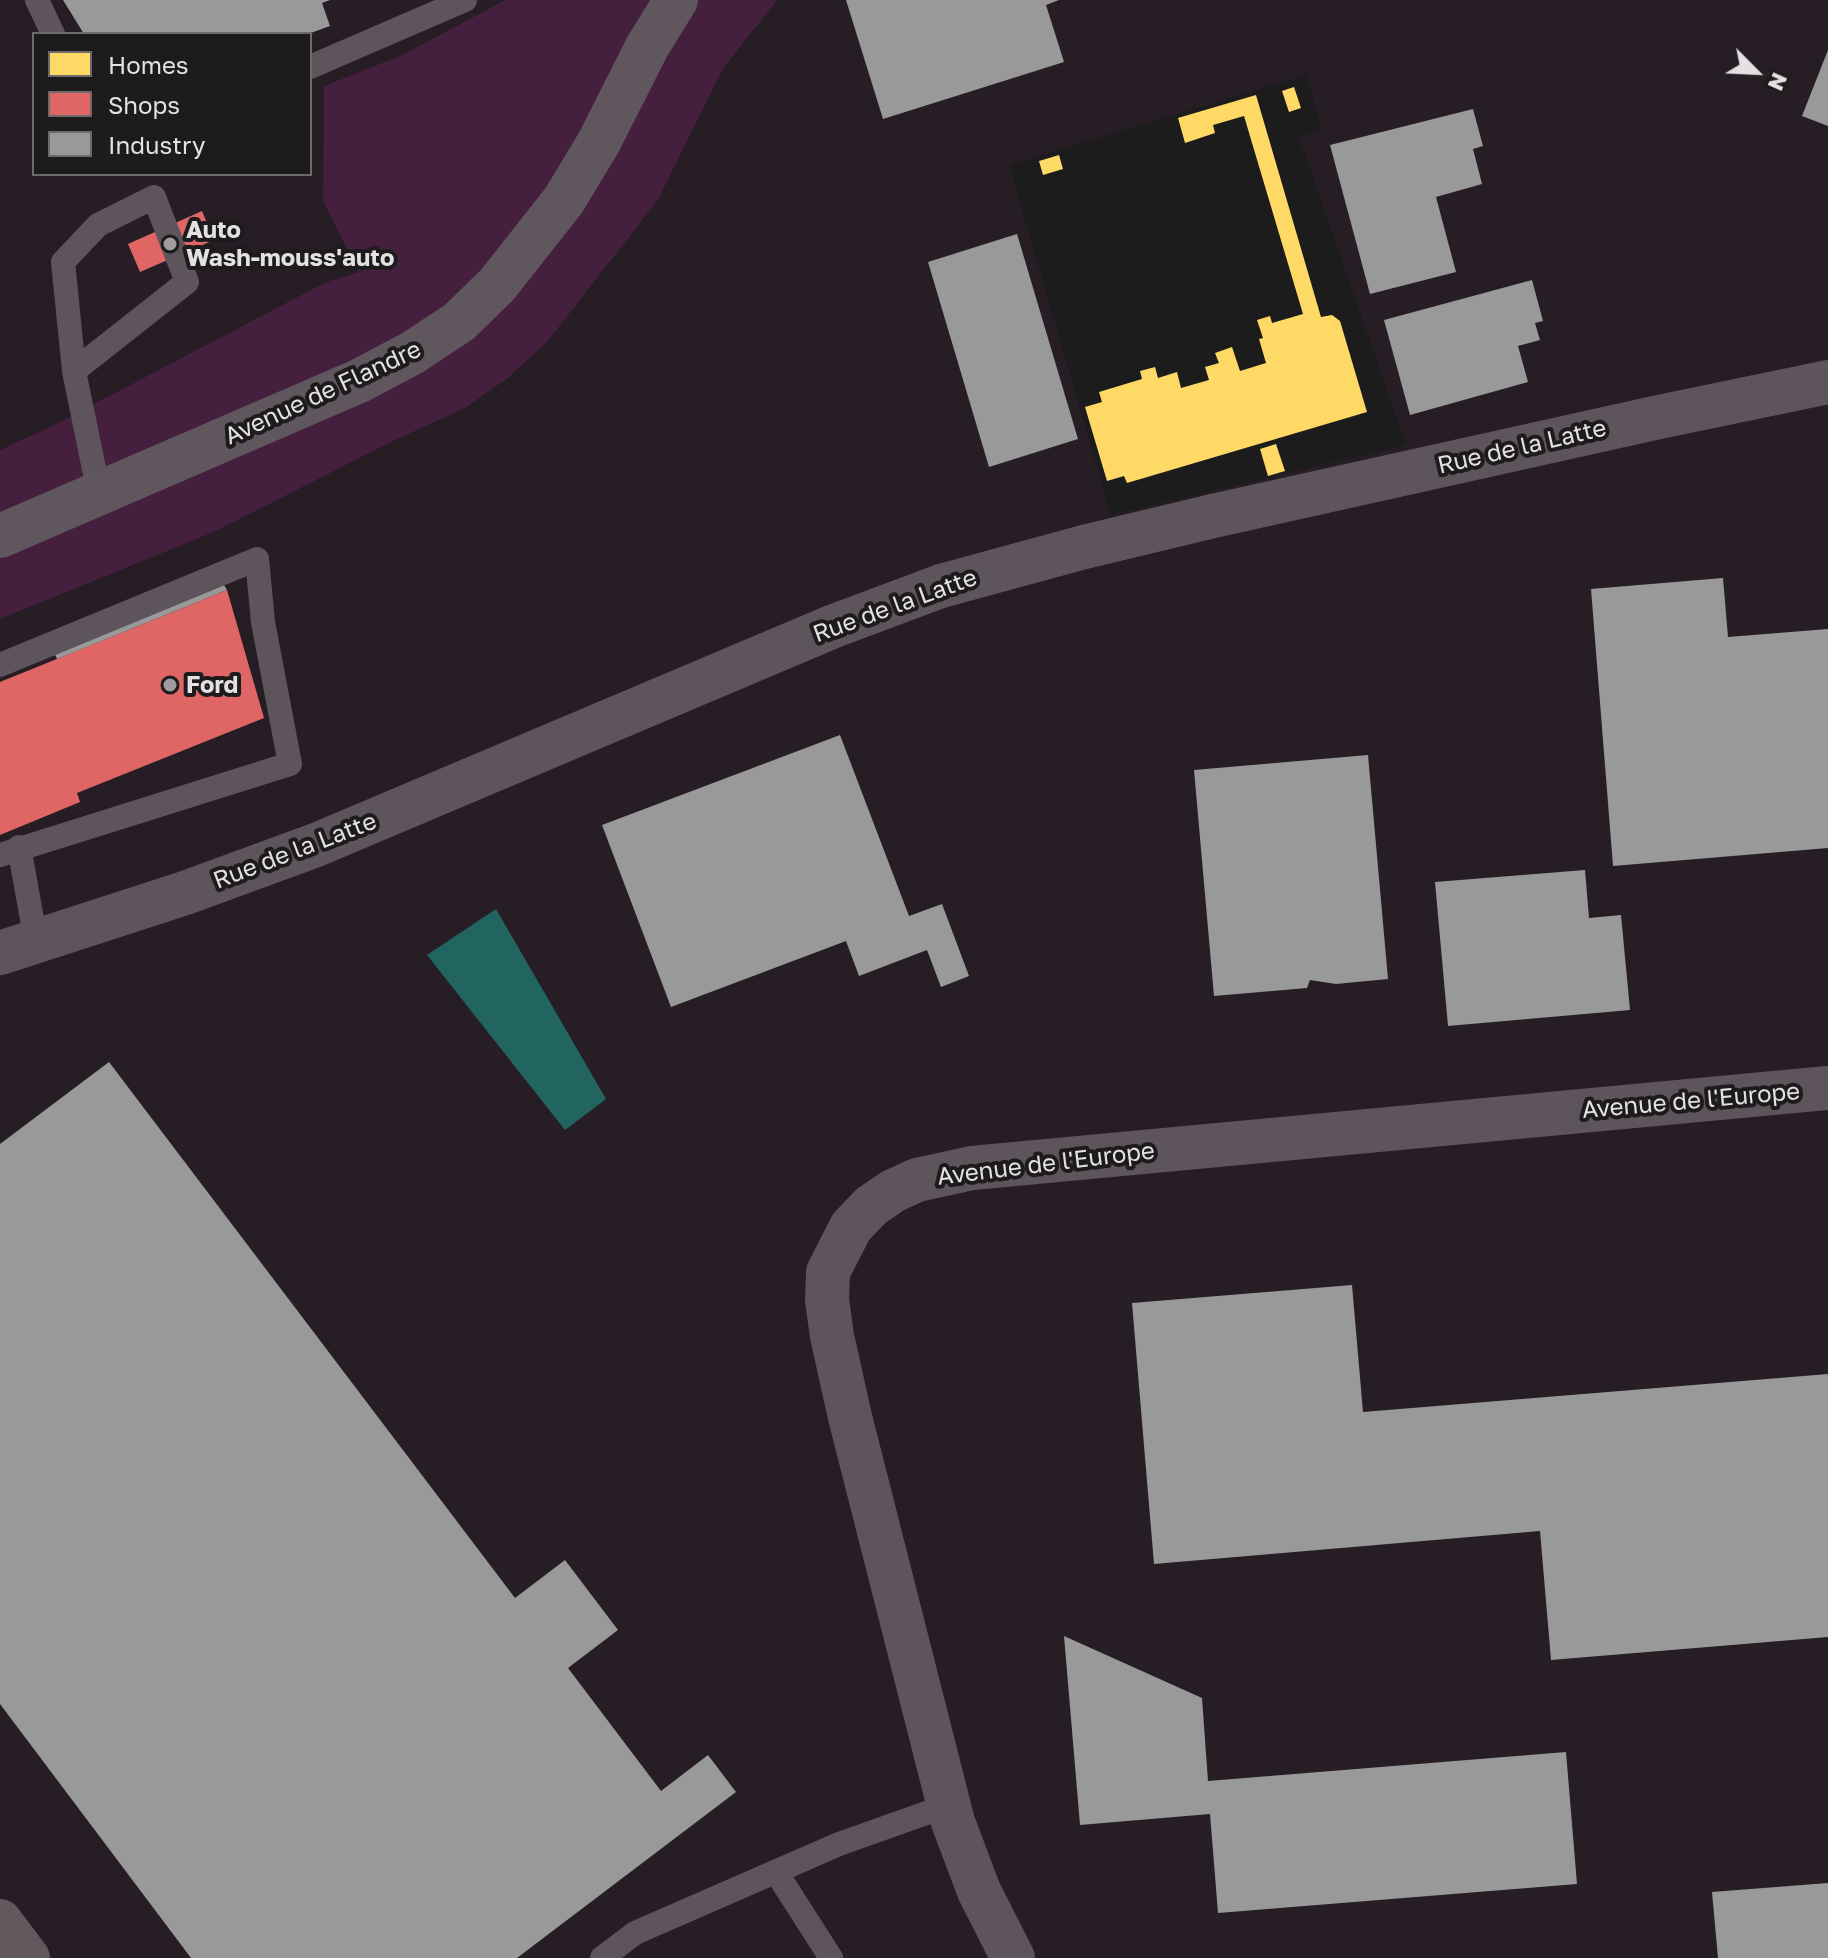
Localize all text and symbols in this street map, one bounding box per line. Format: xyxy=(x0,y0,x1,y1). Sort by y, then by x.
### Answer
legend xyxy=(32,32,312,176)
north arrow xyxy=(1716,32,1796,112)
text: Homes xyxy=(108,50,189,79)
text: N xyxy=(1763,69,1794,95)
text: Shops xyxy=(108,90,180,119)
text: Industry xyxy=(108,130,205,159)
place label: Auto Wash-mouss'auto xyxy=(186,216,394,272)
marker: Auto Wash-mouss'auto xyxy=(161,235,179,253)
street label: Avenue de Flandre xyxy=(220,335,426,451)
street label: Rue de la Latte xyxy=(1435,414,1609,480)
street label: Rue de la Latte xyxy=(809,563,981,649)
place label: Ford xyxy=(186,671,238,699)
marker: Ford xyxy=(161,676,179,694)
street label: Rue de la Latte xyxy=(209,807,381,895)
street label: Avenue de l'Europe xyxy=(1581,1077,1801,1125)
street label: Avenue de l'Europe xyxy=(936,1136,1156,1192)

